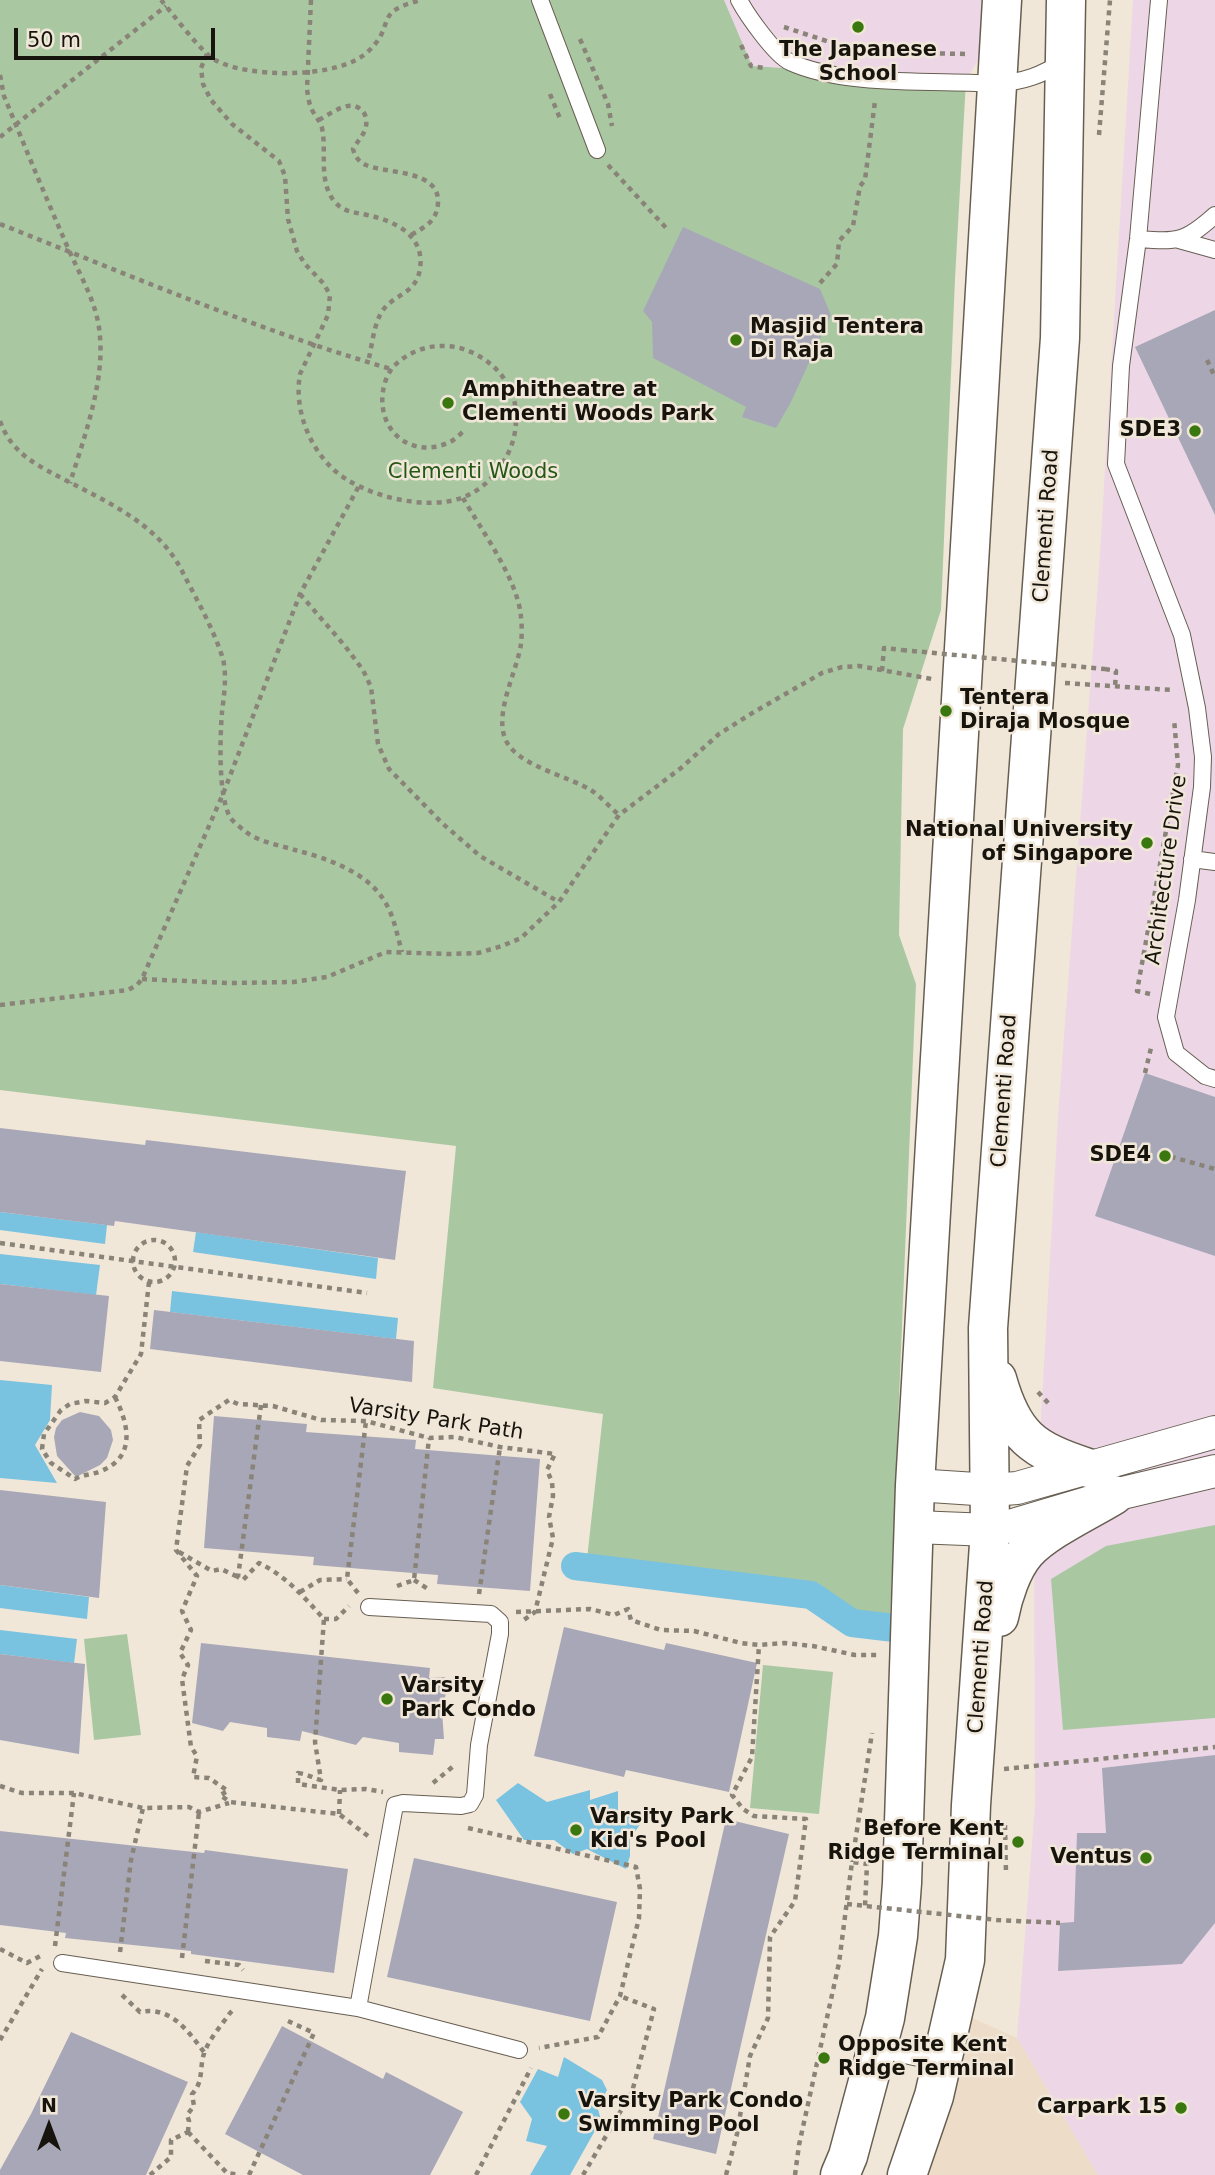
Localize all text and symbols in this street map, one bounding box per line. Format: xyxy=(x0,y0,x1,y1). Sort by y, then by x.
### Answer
scale bar xyxy=(18,14,219,58)
marker: The Japanese School xyxy=(850,19,866,35)
text: 50 m xyxy=(27,28,81,52)
place label: The Japanese School xyxy=(779,38,937,88)
place label: Masjid Tentera Di Raja xyxy=(750,315,924,365)
marker: Masjid Tentera Di Raja xyxy=(728,332,744,348)
place label: Amphitheatre at Clementi Woods Park xyxy=(462,378,714,428)
marker: Amphitheatre at Clementi Woods Park xyxy=(440,395,456,411)
place label: SDE3 xyxy=(1119,418,1181,444)
marker: SDE3 xyxy=(1187,423,1203,439)
street label: Clementi Road xyxy=(1029,449,1065,603)
park label: Clementi Woods xyxy=(388,460,558,486)
place label: Tentera Diraja Mosque xyxy=(960,686,1130,736)
marker: Tentera Diraja Mosque xyxy=(938,703,954,719)
street label: Architecture Drive xyxy=(1141,774,1193,966)
place label: National University of Singapore xyxy=(905,818,1133,868)
marker: National University of Singapore xyxy=(1139,835,1155,851)
street label: Clementi Road xyxy=(987,1014,1023,1168)
place label: SDE4 xyxy=(1089,1143,1151,1169)
marker: SDE4 xyxy=(1157,1148,1173,1164)
street label: Varsity Park Path xyxy=(347,1394,525,1446)
street label: Clementi Road xyxy=(964,1580,1000,1734)
place label: Varsity Park Condo xyxy=(401,1674,536,1724)
marker: Varsity Park Condo xyxy=(379,1691,395,1707)
place label: Varsity Park Kid's Pool xyxy=(590,1805,734,1855)
place label: Before Kent Ridge Terminal xyxy=(827,1817,1004,1867)
marker: Varsity Park Kid's Pool xyxy=(568,1822,584,1838)
marker: Before Kent Ridge Terminal xyxy=(1010,1834,1026,1850)
place label: Ventus xyxy=(1050,1845,1132,1871)
marker: Ventus xyxy=(1138,1850,1154,1866)
place label: Opposite Kent Ridge Terminal xyxy=(838,2033,1015,2083)
marker: Opposite Kent Ridge Terminal xyxy=(816,2050,832,2066)
place label: Varsity Park Condo Swimming Pool xyxy=(578,2089,803,2139)
north arrow xyxy=(14,2091,84,2161)
text: N xyxy=(41,2094,57,2116)
place label: Carpark 15 xyxy=(1037,2095,1167,2121)
marker: Carpark 15 xyxy=(1173,2100,1189,2116)
marker: Varsity Park Condo Swimming Pool xyxy=(556,2106,572,2122)

